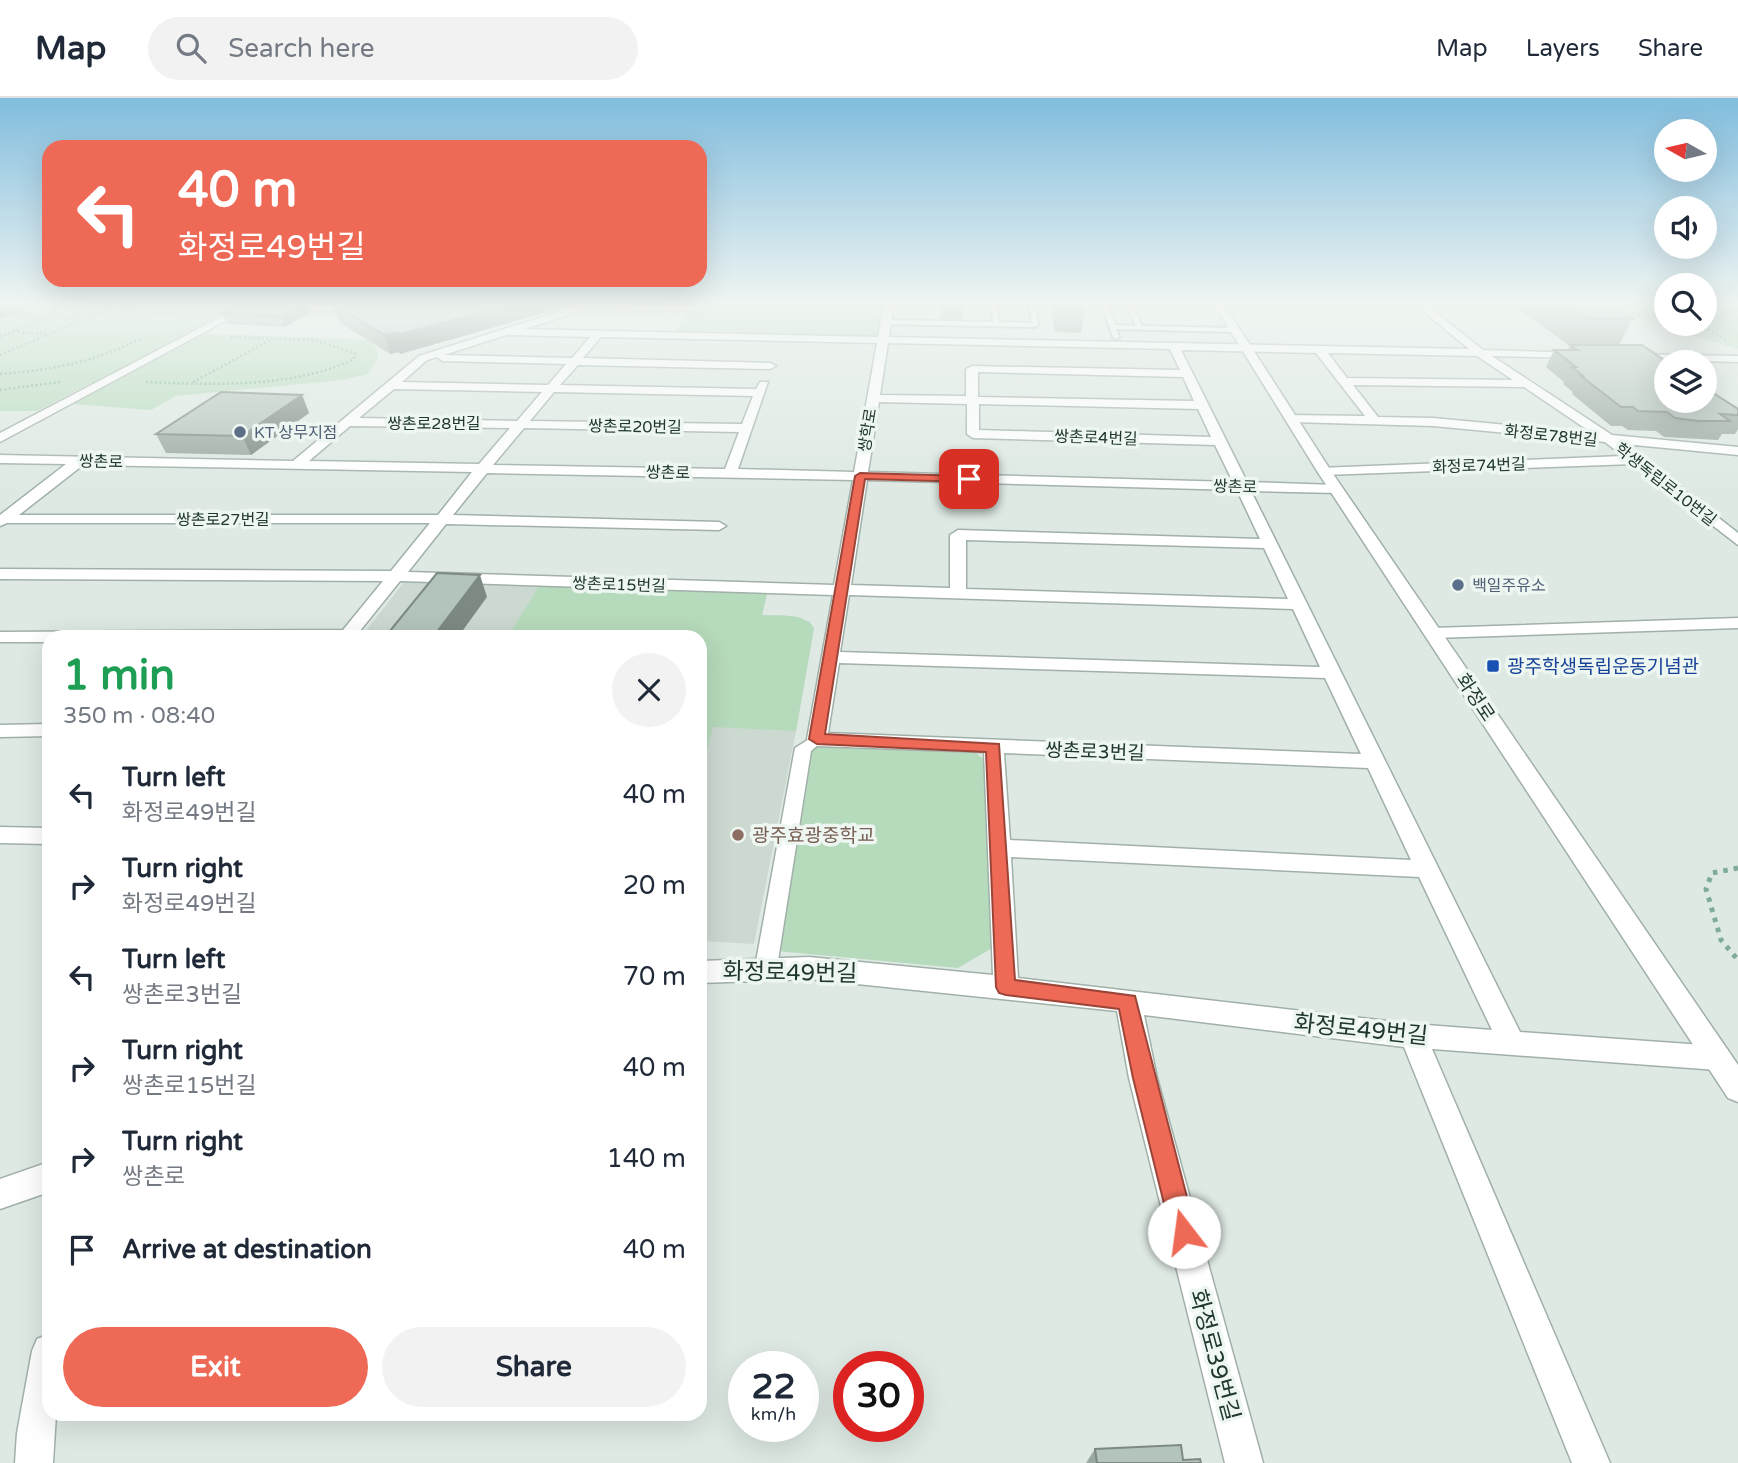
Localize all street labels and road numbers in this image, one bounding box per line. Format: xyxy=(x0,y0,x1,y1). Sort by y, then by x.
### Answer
street label: 쌍학로 xyxy=(855,407,881,454)
street label: 쌍촌로28번길 xyxy=(387,414,481,434)
street label: 쌍촌로20번길 xyxy=(588,416,682,438)
street label: 화정로78번길 xyxy=(1503,421,1599,451)
street label: 쌍촌로4번길 xyxy=(1054,427,1138,449)
street label: 학생독립로10번길 xyxy=(1611,439,1720,531)
street label: 쌍촌로 xyxy=(79,452,124,472)
street label: 화정로74번길 xyxy=(1432,454,1526,478)
street label: 쌍촌로 xyxy=(646,463,691,483)
street label: 쌍촌로 xyxy=(1213,476,1258,498)
street label: 쌍촌로27번길 xyxy=(176,510,270,530)
street label: 쌍촌로15번길 xyxy=(572,573,666,597)
street label: 화정로 xyxy=(1451,670,1499,725)
street label: 쌍촌로3번길 xyxy=(1045,739,1145,765)
street label: 화정로49번길 xyxy=(722,958,858,988)
street label: 화정로49번길 xyxy=(1292,1009,1429,1051)
street label: 화정로39번길 xyxy=(1183,1287,1245,1424)

